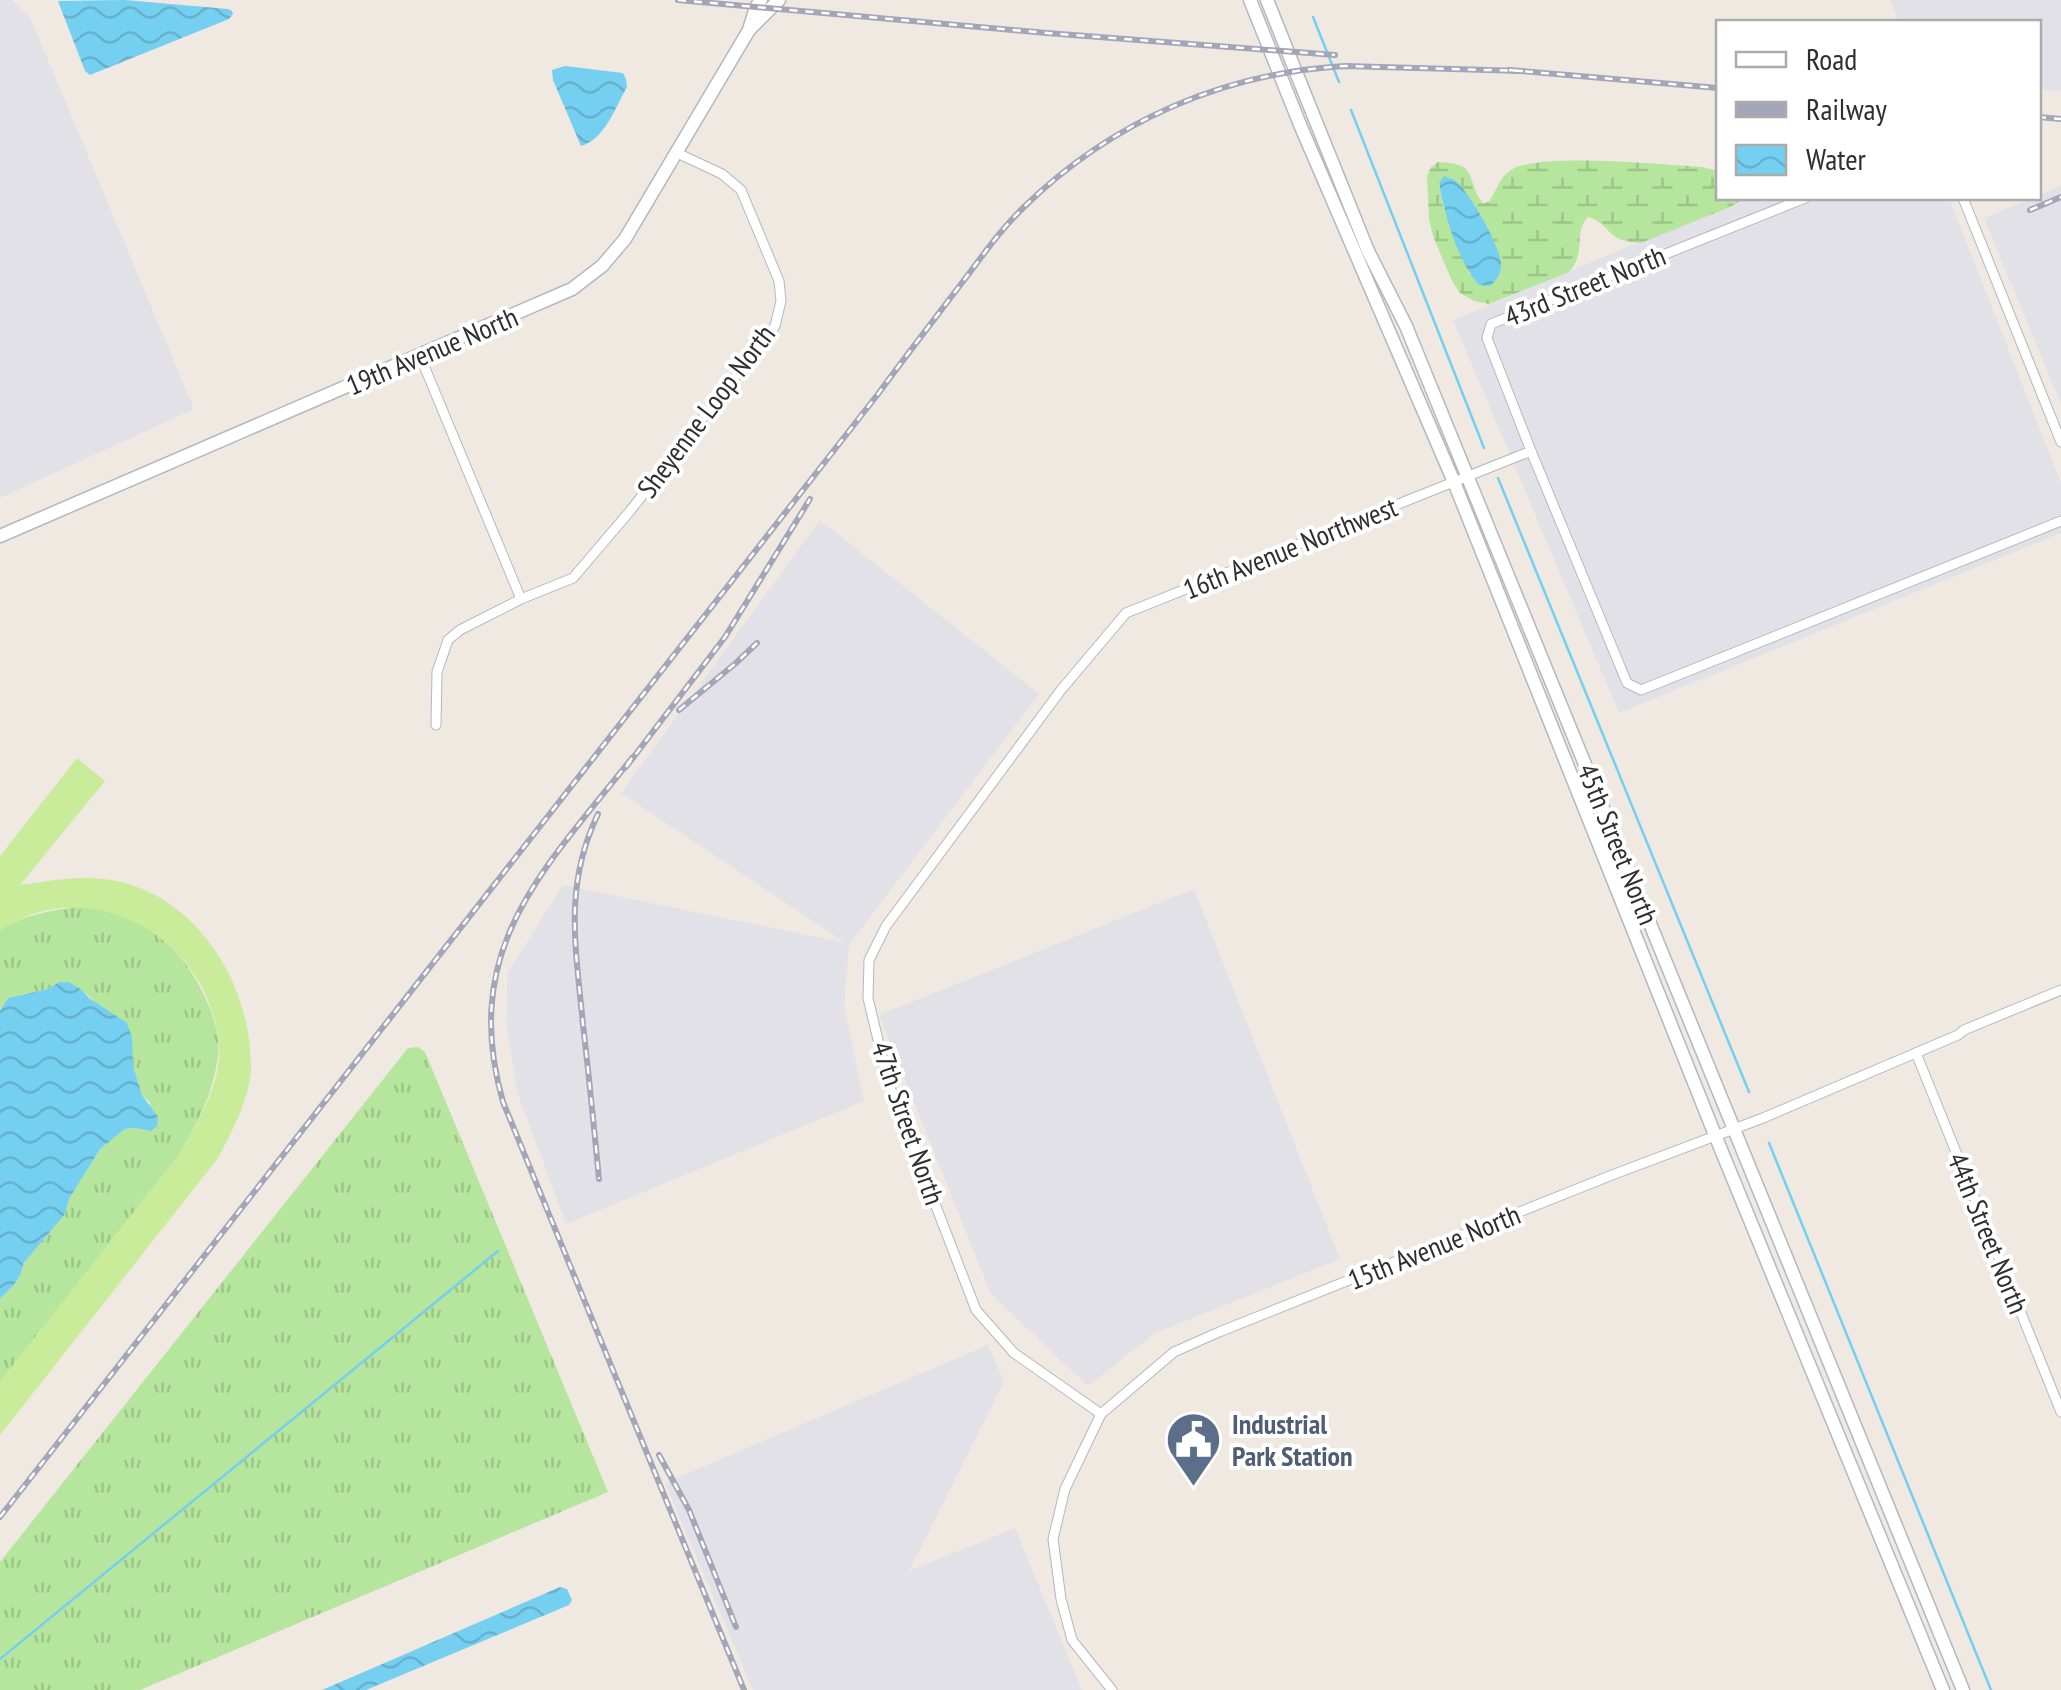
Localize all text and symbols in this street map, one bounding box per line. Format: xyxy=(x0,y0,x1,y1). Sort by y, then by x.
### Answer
legend xyxy=(1716,20,2041,200)
text: Road xyxy=(1806,39,1857,78)
text: Railway xyxy=(1806,89,1888,128)
text: Water xyxy=(1806,139,1867,178)
street label: 43rd Street North xyxy=(1499,236,1671,335)
street label: 19th Avenue North xyxy=(340,298,523,403)
street label: Sheyenne Loop North xyxy=(628,317,783,505)
street label: 16th Avenue Northwest xyxy=(1177,488,1403,607)
street label: 45th Street North xyxy=(1569,758,1668,930)
street label: 47th Street North xyxy=(863,1036,954,1209)
street label: 44th Street North xyxy=(1939,1147,2038,1319)
street label: 15th Avenue North xyxy=(1342,1195,1525,1298)
place label: Industrial Park Station xyxy=(1232,1405,1353,1474)
public building icon: Industrial Park Station xyxy=(1163,1410,1223,1489)

